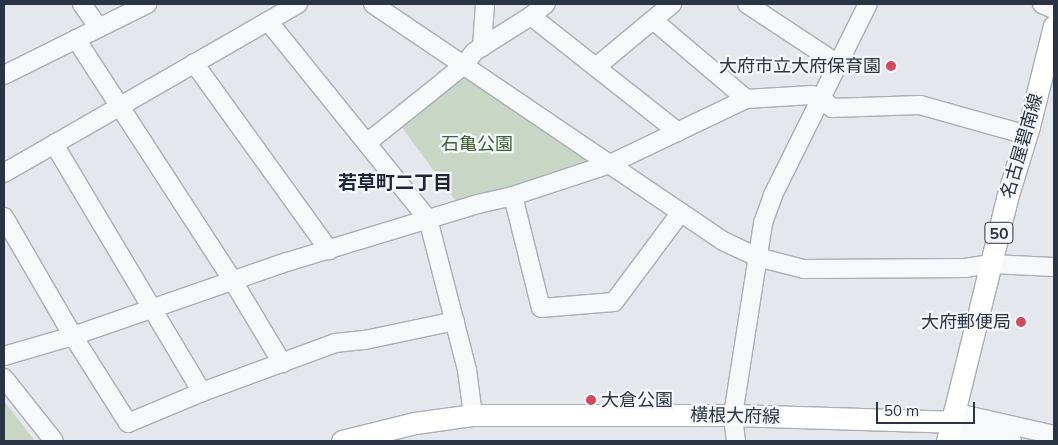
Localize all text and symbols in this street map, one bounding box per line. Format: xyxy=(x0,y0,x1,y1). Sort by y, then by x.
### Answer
place label: 大府市立大府保育園 xyxy=(719,55,881,77)
marker: 大府市立大府保育園 xyxy=(885,60,897,72)
street label: 名古屋碧南線 xyxy=(997,91,1047,201)
park label: 石亀公園 xyxy=(441,133,513,155)
district label: 若草町二丁目 xyxy=(338,172,452,194)
road number: 50 xyxy=(984,220,1014,247)
place label: 大府郵便局 xyxy=(921,311,1011,333)
marker: 大府郵便局 xyxy=(1015,316,1027,328)
place label: 大倉公園 xyxy=(601,389,673,411)
scale bar xyxy=(878,392,977,424)
marker: 大倉公園 xyxy=(585,394,597,406)
text: 50 m xyxy=(884,401,919,420)
street label: 横根大府線 xyxy=(690,404,780,428)

